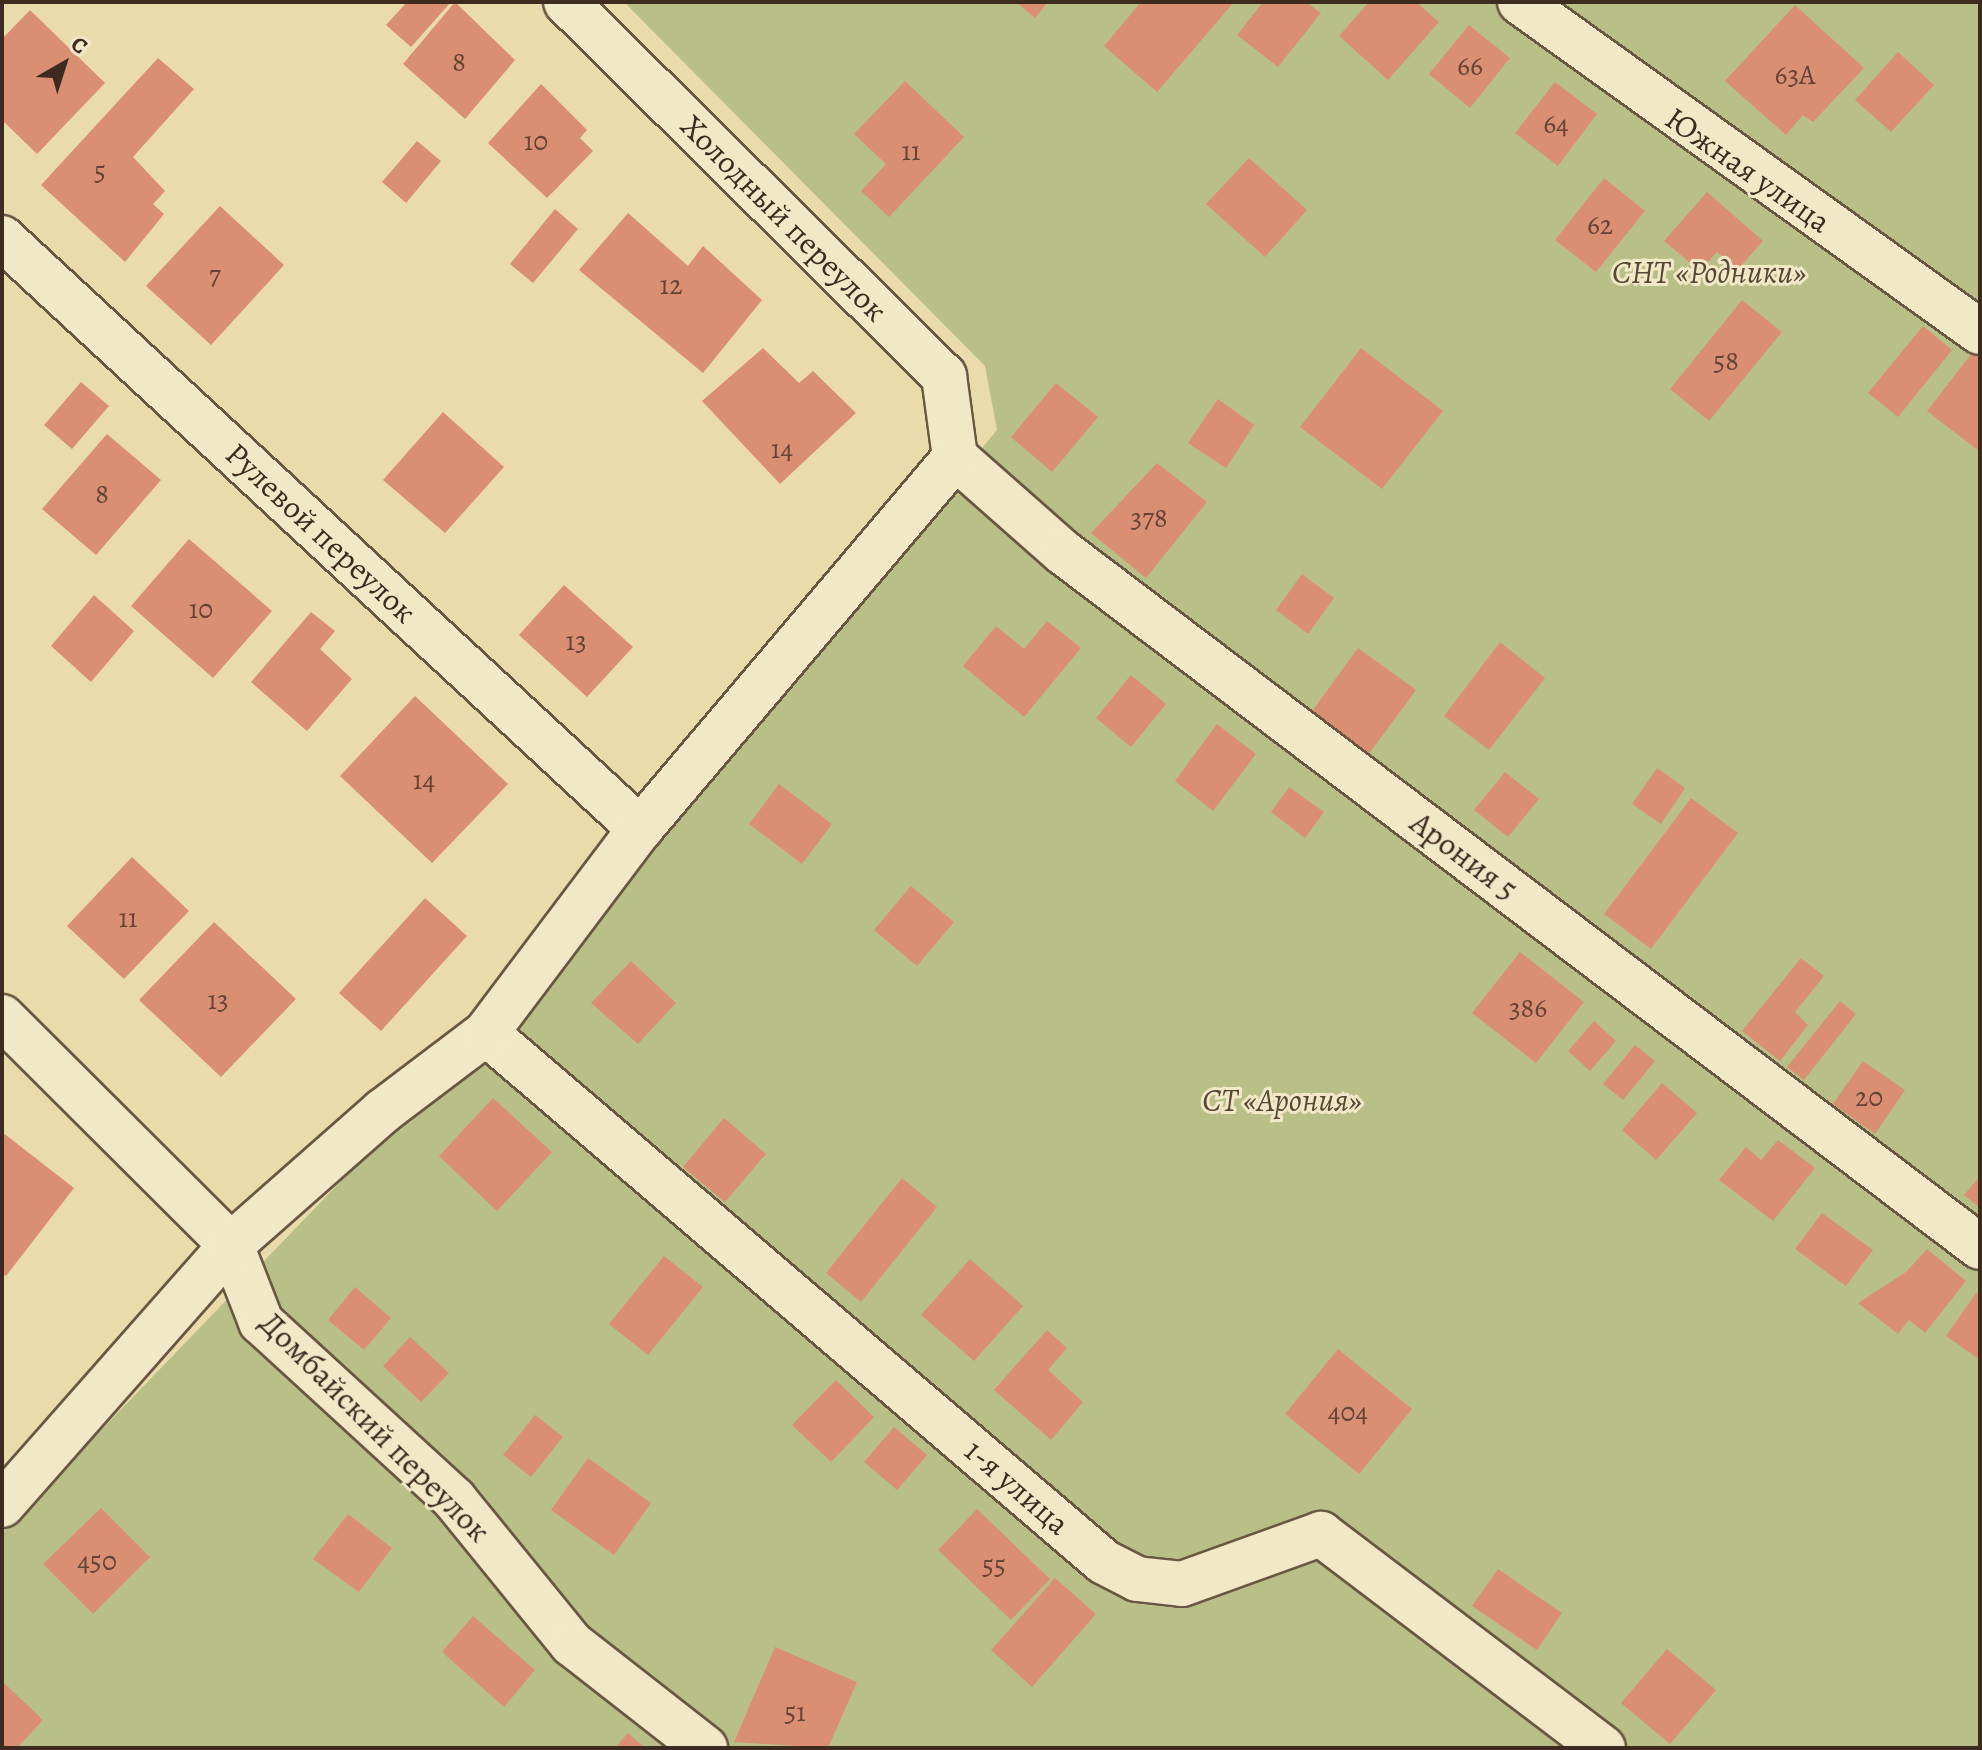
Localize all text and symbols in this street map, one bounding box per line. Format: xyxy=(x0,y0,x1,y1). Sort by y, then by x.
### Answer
north arrow xyxy=(24,24,104,104)
text: С xyxy=(64,29,94,61)
house number: 8 xyxy=(452,45,466,79)
house number: 66 xyxy=(1457,49,1483,83)
house number: 63А xyxy=(1775,58,1815,92)
street label: Южная улица xyxy=(1658,99,1838,241)
street label: Холодный переулок xyxy=(673,107,895,329)
house number: 64 xyxy=(1543,107,1569,141)
house number: 10 xyxy=(524,124,548,158)
house number: 11 xyxy=(901,134,921,168)
house number: 5 xyxy=(94,154,106,188)
house number: 62 xyxy=(1587,208,1613,242)
park label: СНТ «Родники» xyxy=(1612,253,1806,291)
house number: 7 xyxy=(209,258,221,292)
house number: 12 xyxy=(660,268,682,302)
house number: 58 xyxy=(1713,344,1739,378)
house number: 14 xyxy=(771,432,793,466)
street label: Рулевой переулок xyxy=(218,435,424,631)
house number: 8 xyxy=(95,477,109,511)
house number: 378 xyxy=(1131,501,1167,535)
house number: 10 xyxy=(189,592,213,626)
house number: 13 xyxy=(565,624,587,658)
house number: 14 xyxy=(413,763,435,797)
street label: Арония 5 xyxy=(1403,803,1525,909)
house number: 11 xyxy=(118,901,138,935)
house number: 13 xyxy=(207,983,229,1017)
house number: 386 xyxy=(1509,991,1547,1025)
house number: 20 xyxy=(1855,1080,1883,1114)
park label: СТ «Арония» xyxy=(1202,1081,1362,1119)
street label: Домбайский переулок xyxy=(252,1304,498,1550)
house number: 404 xyxy=(1328,1395,1368,1429)
street label: 1-я улица xyxy=(957,1431,1077,1543)
house number: 450 xyxy=(77,1544,117,1578)
house number: 55 xyxy=(982,1548,1006,1582)
house number: 51 xyxy=(784,1695,806,1729)

